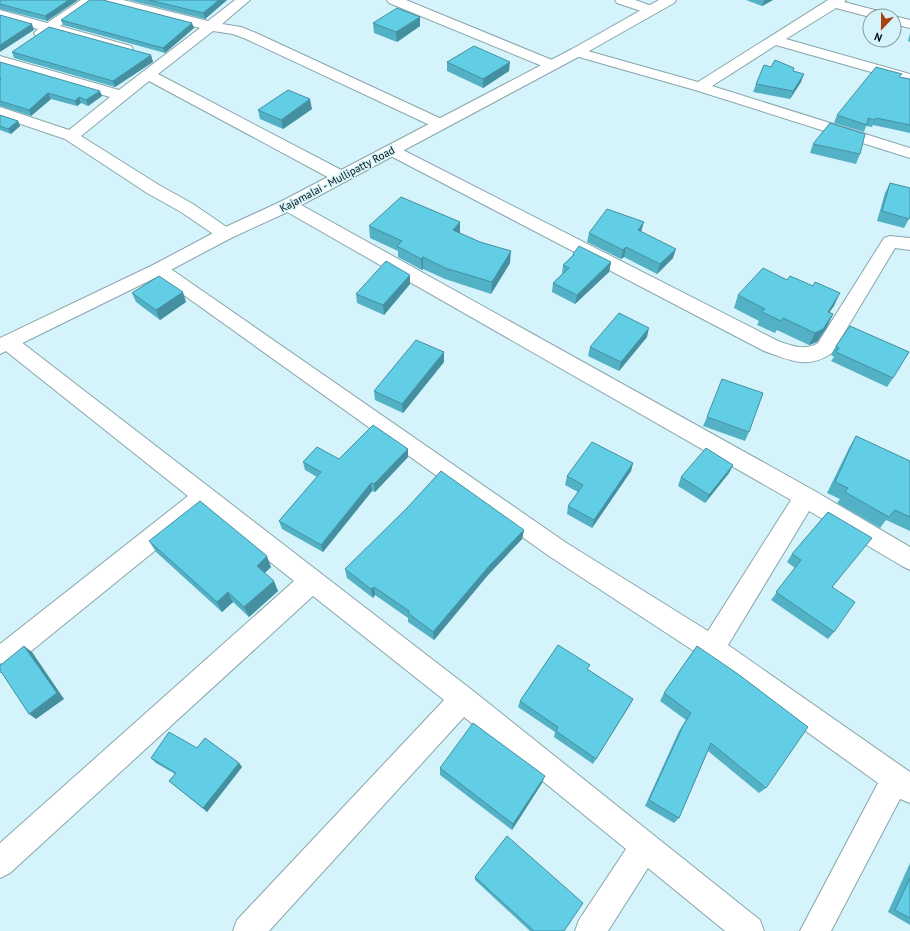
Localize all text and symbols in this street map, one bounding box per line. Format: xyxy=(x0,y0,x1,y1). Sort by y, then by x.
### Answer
north arrow xyxy=(862,8,902,48)
text: N xyxy=(872,29,884,45)
street label: Kajamalai - Mullipatty Road xyxy=(277,143,397,215)

